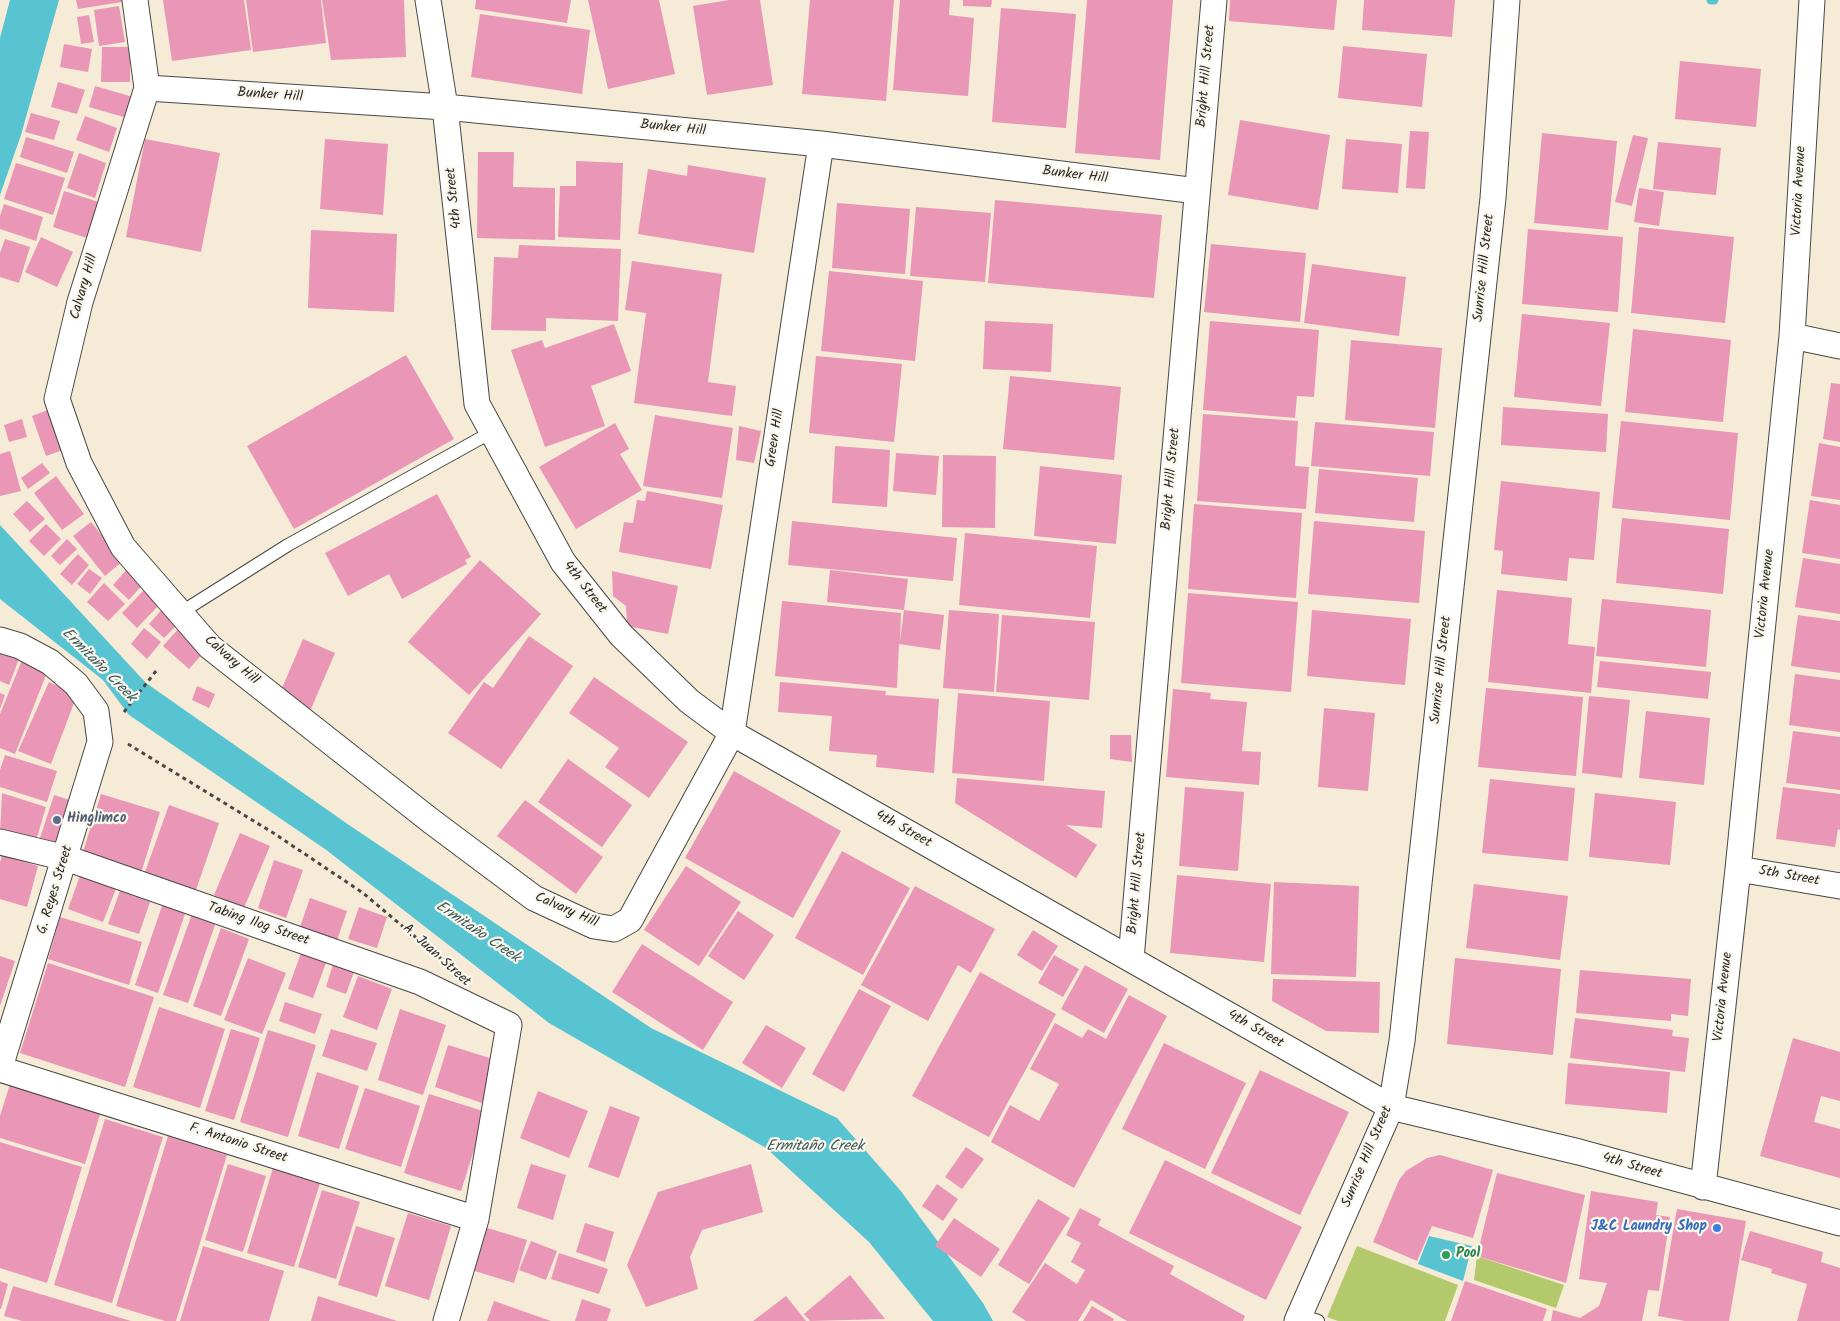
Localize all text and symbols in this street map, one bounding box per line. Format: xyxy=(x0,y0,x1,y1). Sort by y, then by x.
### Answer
street label: Bright Hill Street xyxy=(1194,24,1220,128)
street label: Bunker Hill xyxy=(237,85,303,107)
street label: Bunker Hill xyxy=(639,117,707,141)
street label: Victoria Avenue xyxy=(1789,146,1811,236)
street label: Bunker Hill xyxy=(1041,164,1109,188)
street label: 4th Street xyxy=(443,166,467,230)
street label: Sunrise Hill Street xyxy=(1471,213,1499,323)
street label: Calvary Hill xyxy=(68,252,102,322)
street label: Green Hill xyxy=(763,408,789,468)
street label: Bright Hill Street xyxy=(1159,427,1185,531)
street label: Victoria Avenue xyxy=(1753,548,1779,640)
street label: 4th Street xyxy=(558,558,610,618)
street label: Sunrise Hill Street xyxy=(1428,615,1456,725)
water label: Ermitaño Creek xyxy=(57,625,139,707)
street label: Calvary Hill xyxy=(200,633,262,689)
street label: 4th Street xyxy=(872,808,934,852)
place label: Hinglimco xyxy=(67,812,126,828)
marker: Hinglimco xyxy=(51,814,63,826)
street label: Bright Hill Street xyxy=(1125,831,1151,935)
street label: G. Reyes Street xyxy=(35,844,77,936)
street label: 5th Street xyxy=(1757,863,1821,891)
street label: Calvary Hill xyxy=(532,890,600,932)
water label: Ermitaño Creek xyxy=(432,898,522,968)
street label: Tabing Ilog Street xyxy=(205,900,311,950)
street label: A. Juan Street xyxy=(398,921,474,991)
street label: Victoria Avenue xyxy=(1711,951,1737,1043)
street label: 4th Street xyxy=(1224,1007,1286,1053)
street label: Sunrise Hill Street xyxy=(1339,1104,1397,1210)
street label: F. Antonio Street xyxy=(187,1120,289,1168)
water label: Ermitaño Creek xyxy=(766,1138,864,1156)
street label: 4th Street xyxy=(1600,1150,1664,1184)
place label: J&C Laundry Shop xyxy=(1591,1220,1707,1236)
marker: J&C Laundry Shop xyxy=(1711,1222,1723,1234)
place label: Pool xyxy=(1456,1247,1480,1263)
marker: Pool xyxy=(1440,1249,1452,1261)

